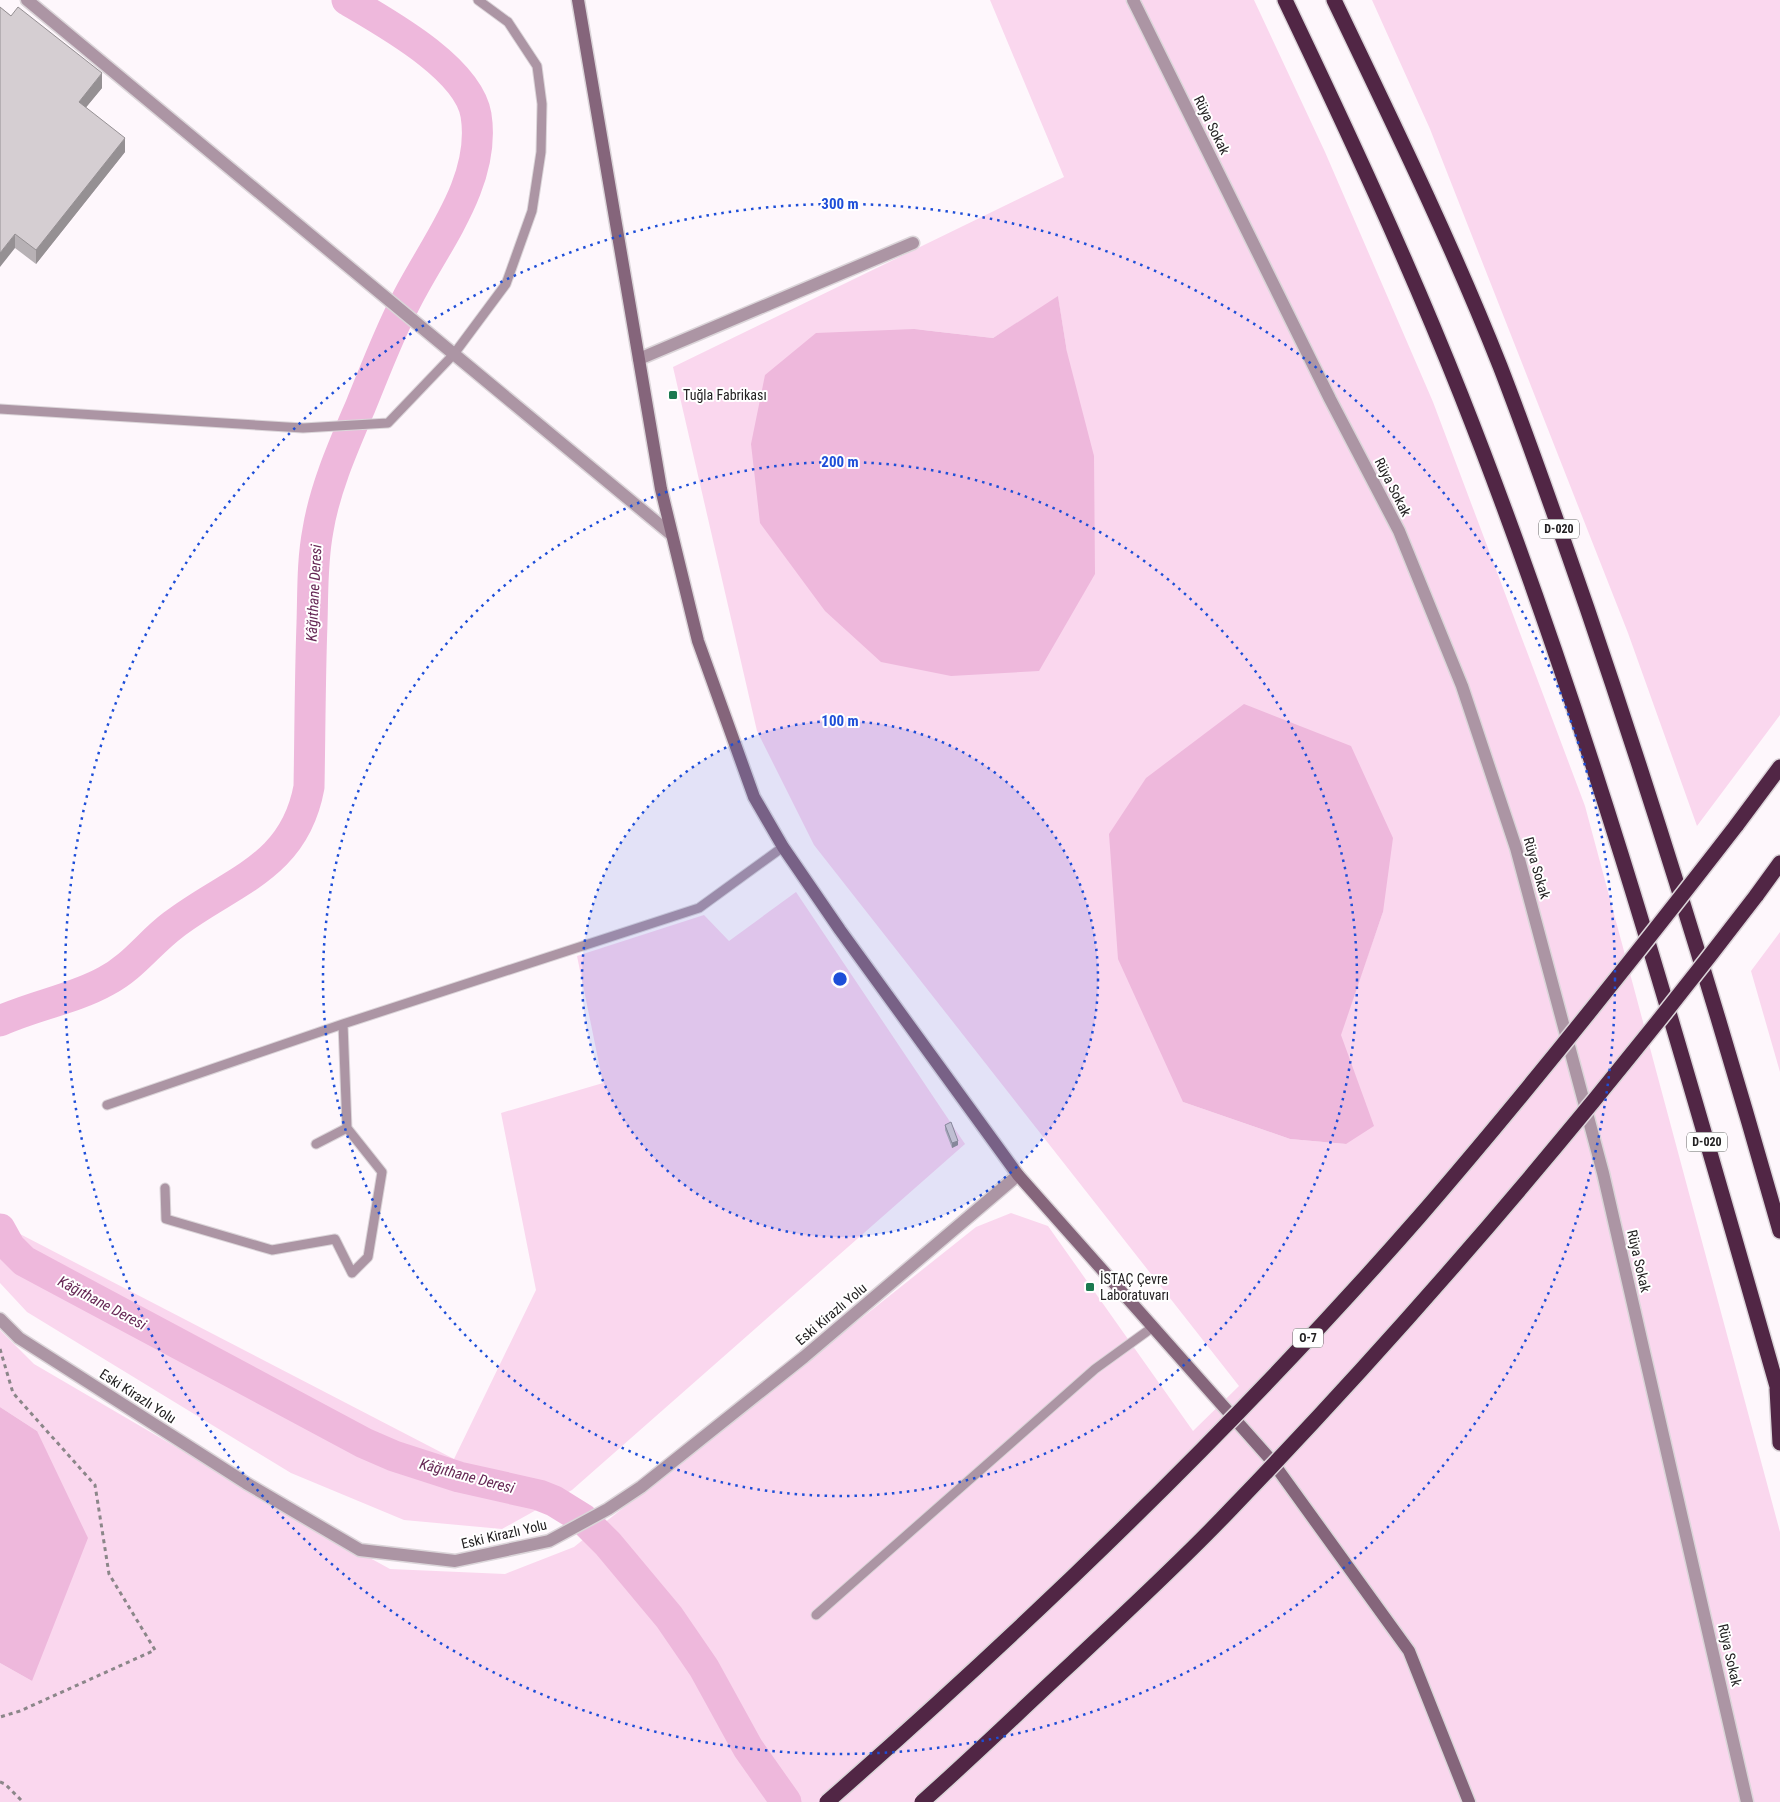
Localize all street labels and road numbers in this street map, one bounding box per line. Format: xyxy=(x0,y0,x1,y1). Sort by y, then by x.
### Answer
street label: Rüya Sokak xyxy=(1191,93,1233,158)
street label: Rüya Sokak xyxy=(1371,455,1415,520)
road number: D-020 xyxy=(1539,520,1579,538)
street label: Rüya Sokak xyxy=(1521,835,1554,901)
road number: D-020 xyxy=(1687,1132,1727,1152)
street label: Rüya Sokak xyxy=(1624,1228,1654,1294)
street label: Eski Kirazlı Yolu xyxy=(792,1280,870,1348)
road number: O-7 xyxy=(1293,1329,1323,1348)
street label: Eski Kirazlı Yolu xyxy=(97,1365,179,1427)
street label: Eski Kirazlı Yolu xyxy=(460,1516,548,1552)
street label: Rüya Sokak xyxy=(1715,1622,1745,1688)

